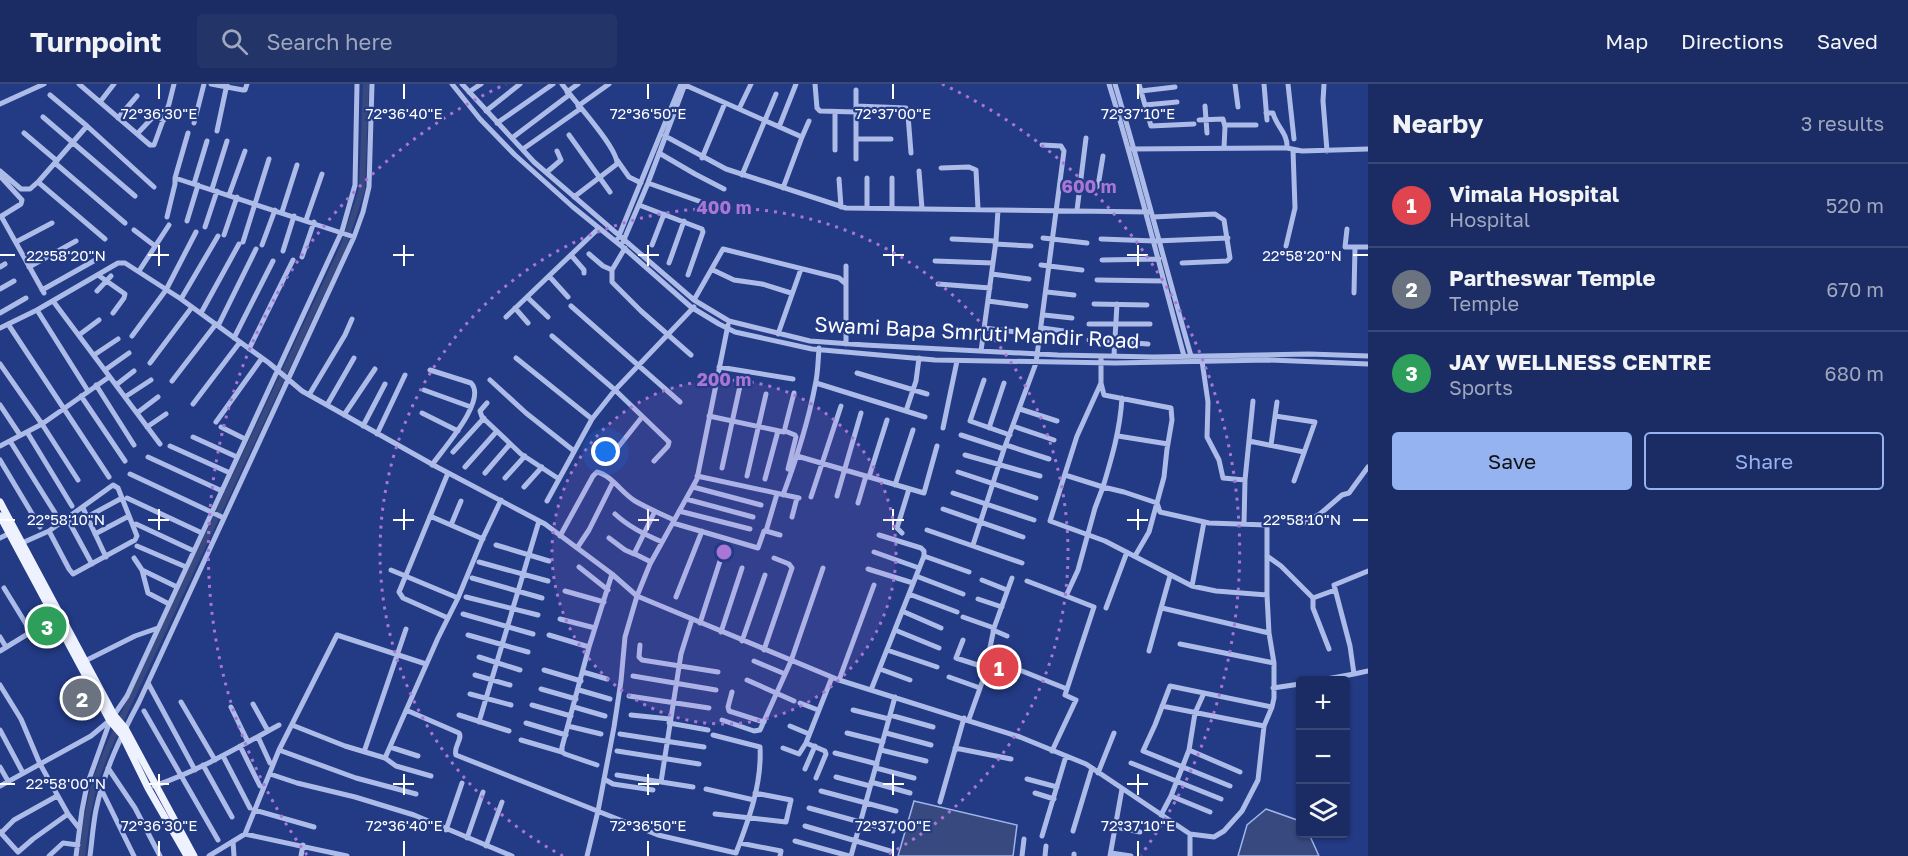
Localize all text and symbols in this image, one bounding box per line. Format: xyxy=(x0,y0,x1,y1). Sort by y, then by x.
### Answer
search box xyxy=(197,14,617,68)
text: Turnpoint xyxy=(30,25,161,58)
icon: search xyxy=(218,25,251,58)
text: Search here xyxy=(266,28,393,55)
text: Map xyxy=(1605,28,1648,54)
text: Directions xyxy=(1681,28,1784,54)
text: Saved xyxy=(1817,28,1878,54)
text: 72°36'30"E xyxy=(121,104,197,122)
text: 72°36'40"E xyxy=(365,104,443,122)
text: 72°36'50"E xyxy=(610,104,686,122)
text: 72°37'00"E xyxy=(855,104,931,122)
text: 72°37'10"E xyxy=(1101,104,1175,122)
text: Nearby xyxy=(1392,108,1483,139)
text: 3 results xyxy=(1801,111,1884,135)
text: 600 m xyxy=(1061,175,1117,197)
text: Vimala Hospital xyxy=(1449,180,1619,207)
text: 1 xyxy=(1406,193,1417,217)
text: 520 m xyxy=(1826,193,1884,217)
text: 400 m xyxy=(697,196,751,218)
text: Hospital xyxy=(1449,207,1530,231)
text: 22°58'20"N xyxy=(26,246,106,264)
text: 22°58'20"N xyxy=(1262,246,1342,264)
text: Partheswar Temple xyxy=(1449,264,1656,291)
text: 2 xyxy=(1405,277,1418,301)
text: 670 m xyxy=(1826,277,1884,301)
text: Temple xyxy=(1449,291,1519,315)
street label: Swami Bapa Smruti Mandir Road xyxy=(814,310,1140,354)
text: JAY WELLNESS CENTRE xyxy=(1449,348,1711,375)
text: 3 xyxy=(1405,361,1418,385)
text: 680 m xyxy=(1825,361,1884,385)
text: 200 m xyxy=(697,368,751,390)
text: Sports xyxy=(1449,375,1513,399)
button: Save xyxy=(1392,432,1632,490)
button: Share xyxy=(1644,432,1884,490)
your location xyxy=(591,437,620,466)
text: 22°58'10"N xyxy=(27,510,105,528)
text: 22°58'10"N xyxy=(1263,510,1341,528)
centre of rings xyxy=(714,542,734,562)
pin: 3 xyxy=(28,604,66,648)
pin: 1 xyxy=(980,644,1018,690)
pin: 2 xyxy=(62,676,101,720)
map controls xyxy=(1296,676,1350,838)
button: + xyxy=(1296,676,1350,730)
button: − xyxy=(1296,730,1350,784)
text: 22°58'00"N xyxy=(26,774,106,792)
button: layers xyxy=(1296,784,1350,838)
text: 72°36'30"E xyxy=(121,816,197,834)
text: 72°36'40"E xyxy=(365,816,443,834)
text: 72°36'50"E xyxy=(610,816,686,834)
text: 72°37'00"E xyxy=(855,816,931,834)
text: 72°37'10"E xyxy=(1101,816,1175,834)

